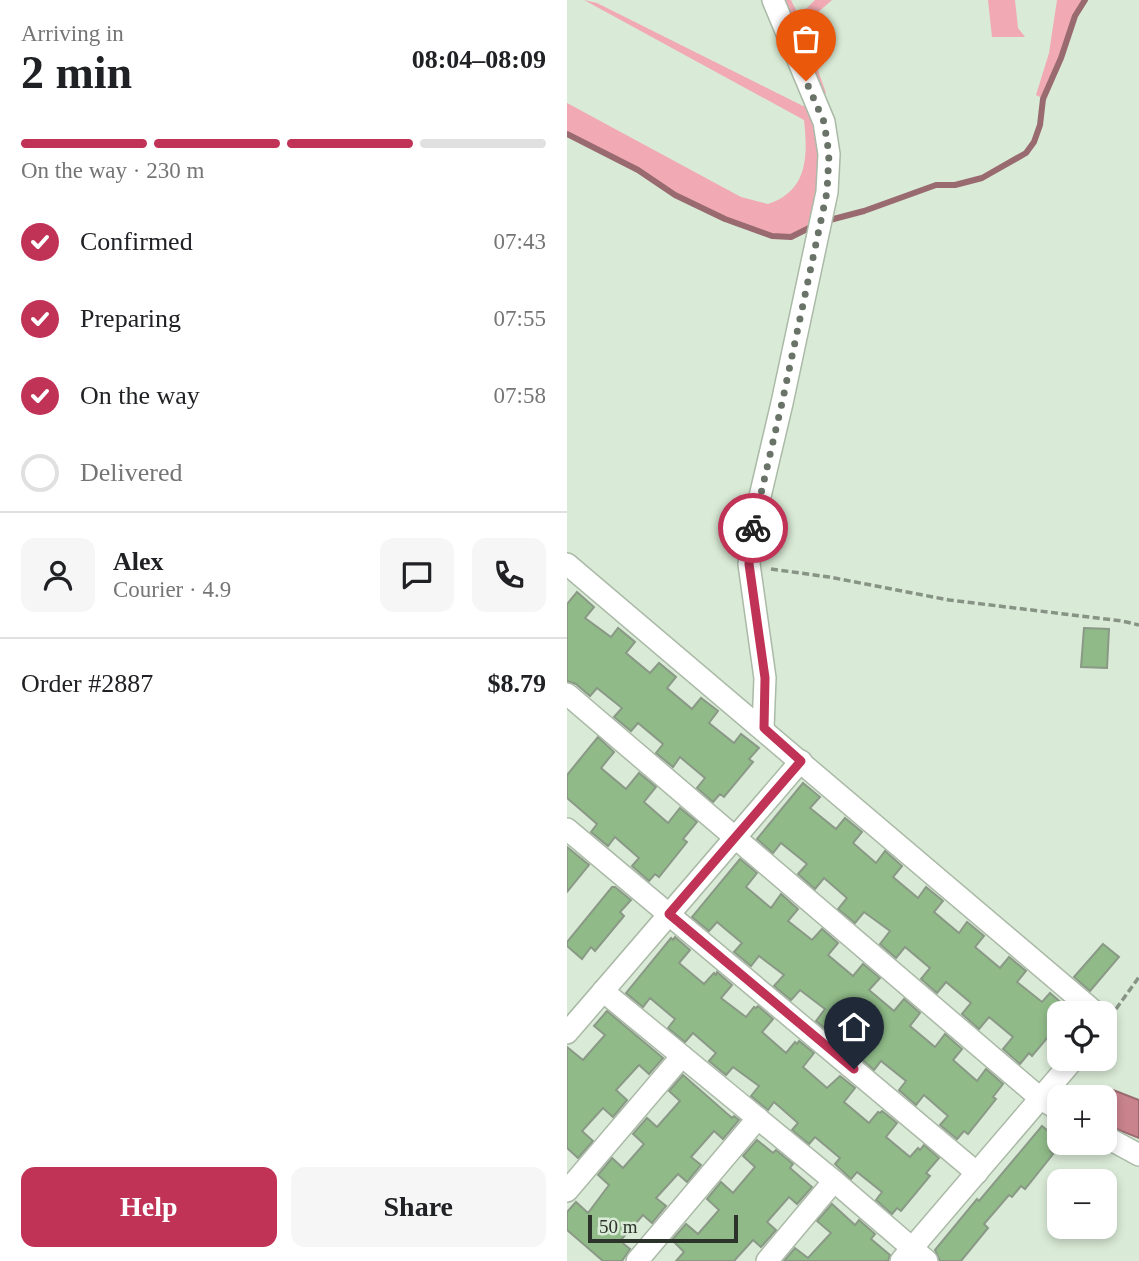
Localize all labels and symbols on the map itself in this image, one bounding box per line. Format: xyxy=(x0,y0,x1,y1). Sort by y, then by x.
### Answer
pin xyxy=(776,9,836,81)
courier xyxy=(718,493,788,563)
pin xyxy=(824,997,884,1069)
scale bar xyxy=(588,1212,739,1244)

